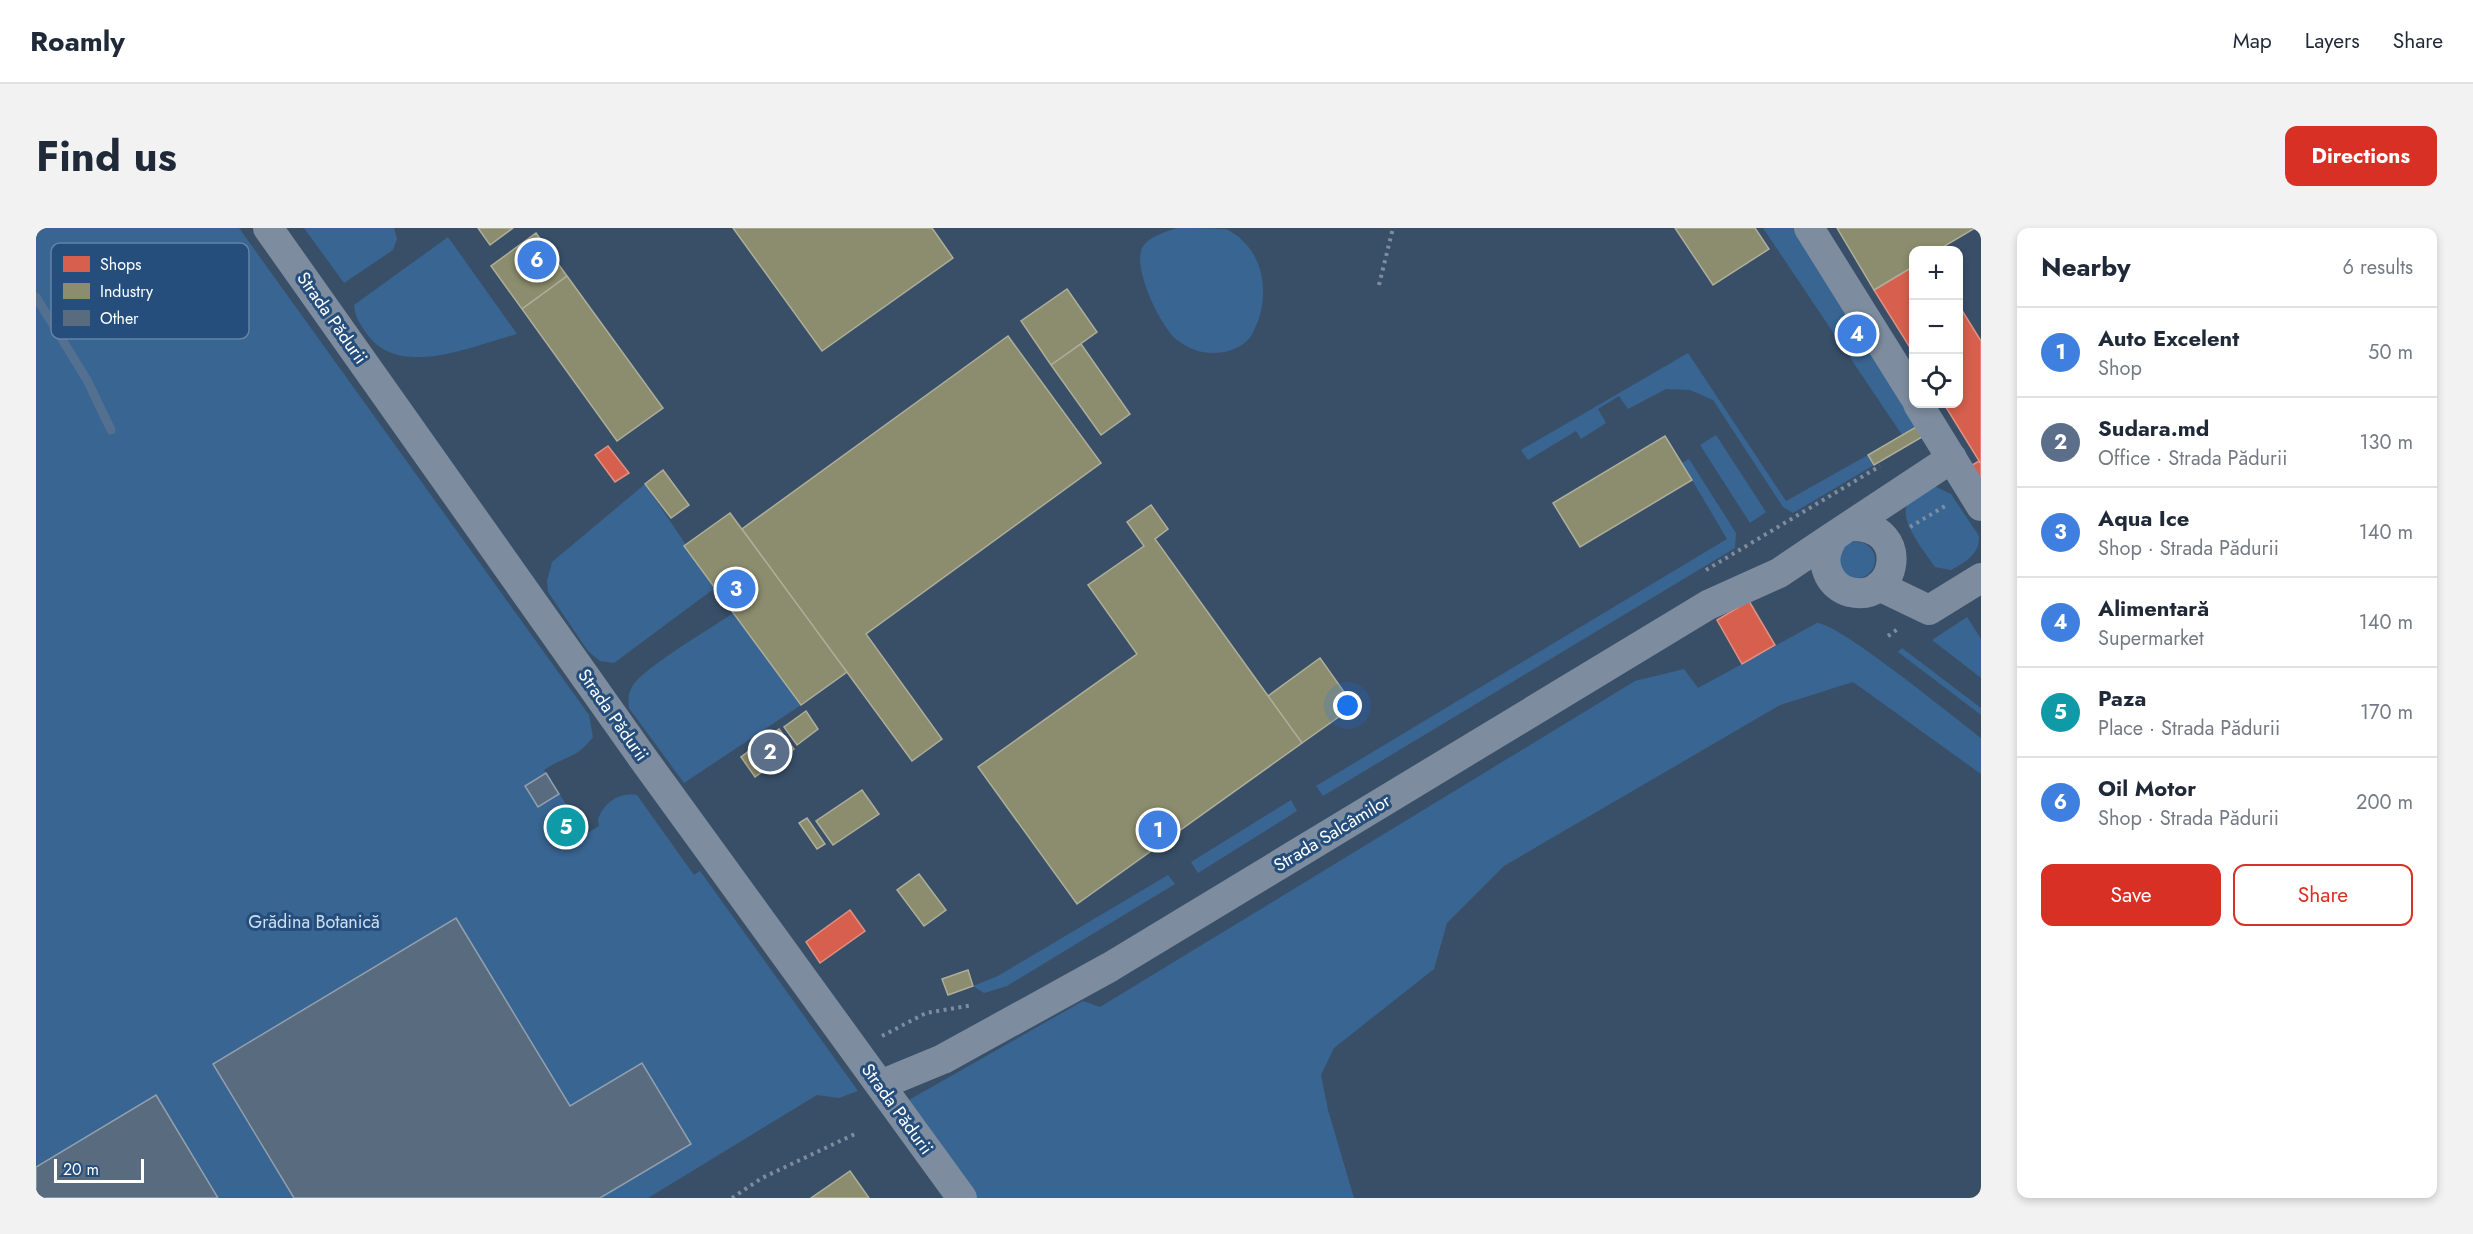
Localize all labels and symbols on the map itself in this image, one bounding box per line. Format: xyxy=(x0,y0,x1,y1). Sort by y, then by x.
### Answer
pin: 6 xyxy=(518,237,556,282)
legend xyxy=(51,243,249,339)
text: Shops xyxy=(100,253,141,276)
street label: Strada Pădurii xyxy=(291,267,373,369)
text: Industry xyxy=(100,280,154,303)
text: Other xyxy=(100,307,139,330)
pin: 4 xyxy=(1838,312,1876,356)
pin: 3 xyxy=(716,566,756,612)
street label: Strada Pădurii xyxy=(572,664,654,766)
your location xyxy=(1333,691,1362,720)
pin: 2 xyxy=(750,730,790,774)
street label: Strada Salcâmilor xyxy=(1269,787,1396,878)
pin: 5 xyxy=(546,804,586,850)
pin: 1 xyxy=(1138,808,1178,852)
park label: Grădina Botanică xyxy=(248,909,380,935)
street label: Strada Pădurii xyxy=(855,1058,939,1160)
scale bar xyxy=(54,1156,144,1184)

